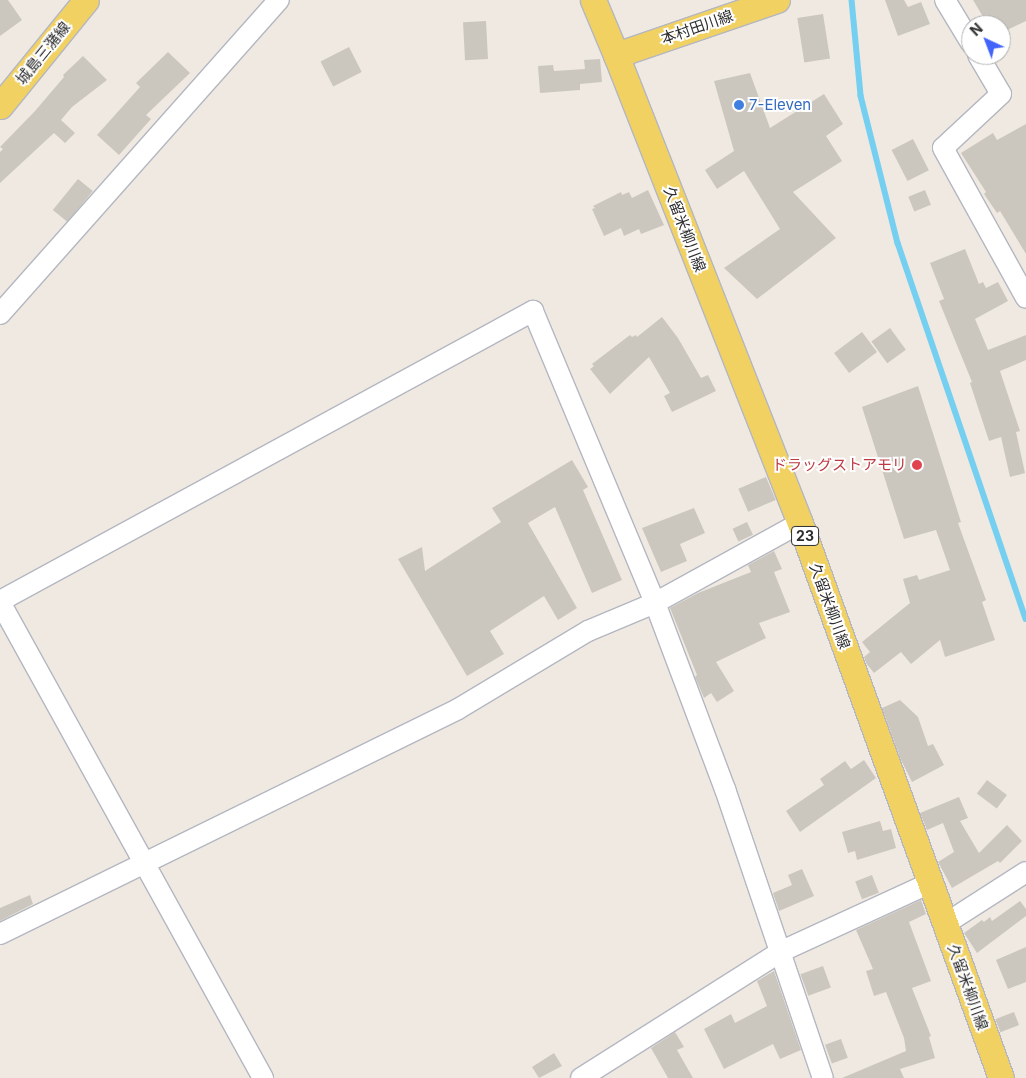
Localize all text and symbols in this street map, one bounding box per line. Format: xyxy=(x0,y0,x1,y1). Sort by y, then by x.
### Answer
street label: 本村田川線 xyxy=(659,6,735,48)
north arrow xyxy=(961,15,1011,65)
street label: 城島三潴線 xyxy=(12,18,74,88)
text: N xyxy=(966,20,986,39)
place label: 7-Eleven xyxy=(749,96,811,114)
marker: 7-Eleven xyxy=(733,99,745,111)
street label: 久留米柳川線 xyxy=(660,184,710,274)
place label: ドラッグストアモリ xyxy=(772,456,907,474)
marker: ドラッグストアモリ xyxy=(911,459,923,471)
road number: 23 xyxy=(790,524,820,548)
street label: 久留米柳川線 xyxy=(806,561,854,651)
street label: 久留米柳川線 xyxy=(944,942,992,1032)

